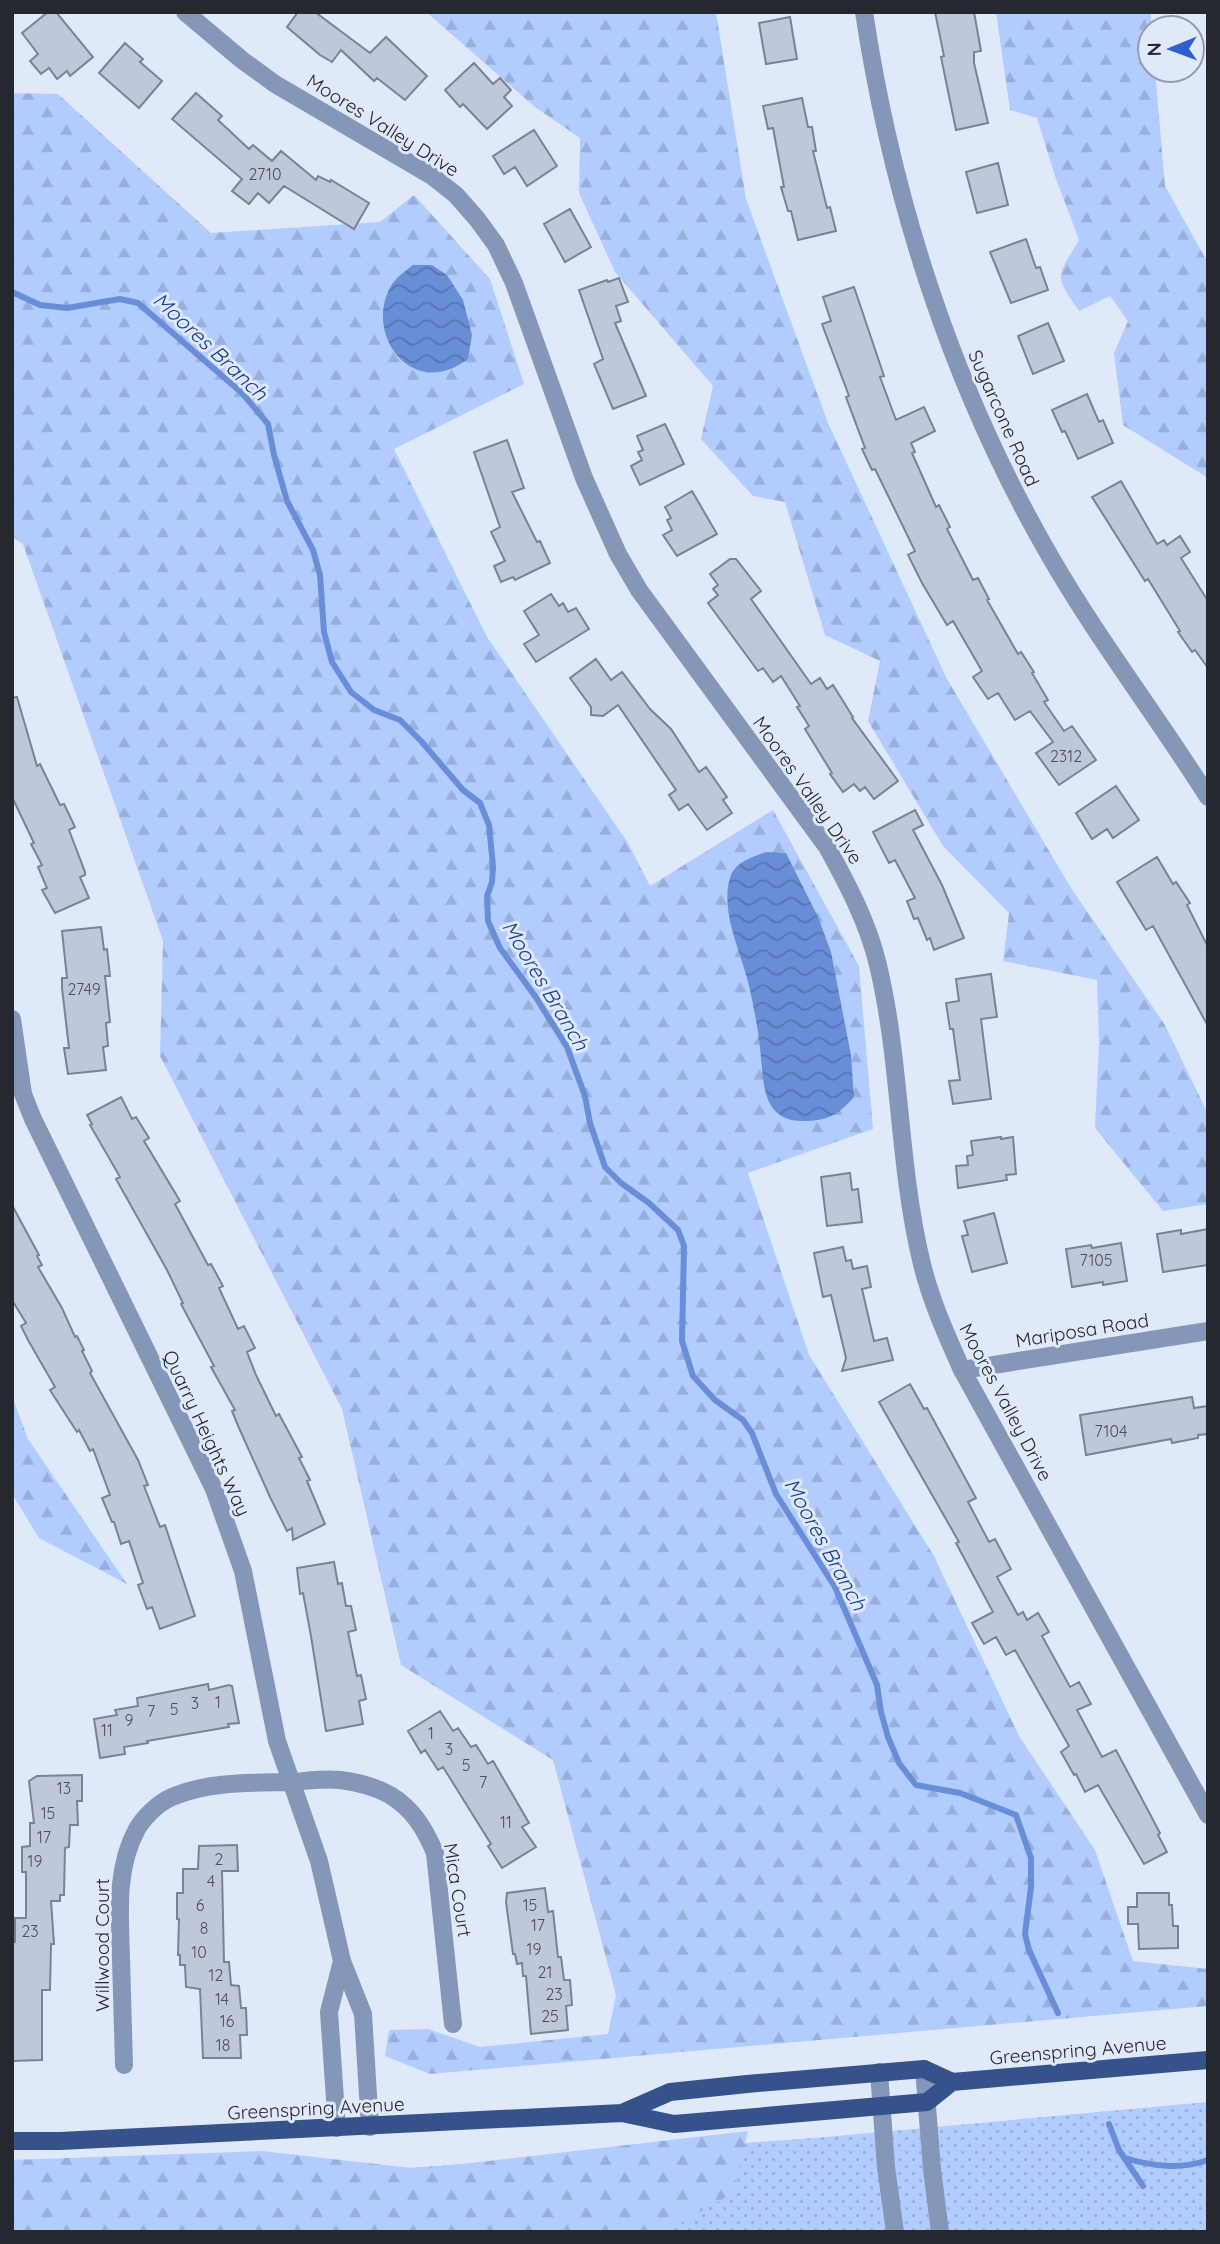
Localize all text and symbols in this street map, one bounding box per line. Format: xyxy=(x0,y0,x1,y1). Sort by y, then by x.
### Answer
north arrow xyxy=(1136,14,1206,84)
text: N xyxy=(1142,42,1166,56)
street label: Moores Valley Drive xyxy=(302,68,464,182)
house number: 2710 xyxy=(249,164,281,184)
water label: Moores Branch xyxy=(148,286,274,406)
street label: Sugarcone Road xyxy=(963,346,1045,490)
street label: Moores Valley Drive xyxy=(748,711,868,869)
house number: 2312 xyxy=(1050,746,1082,766)
water label: Moores Branch xyxy=(497,915,596,1056)
house number: 2749 xyxy=(67,979,101,999)
house number: 7105 xyxy=(1079,1250,1113,1270)
street label: Mariposa Road xyxy=(1014,1308,1150,1352)
street label: Moores Valley Drive xyxy=(954,1319,1058,1485)
street label: Quarry Heights Way xyxy=(158,1346,256,1520)
house number: 7104 xyxy=(1095,1421,1127,1441)
water label: Moores Branch xyxy=(779,1473,874,1616)
house number: 1 xyxy=(215,1692,221,1712)
house number: 3 xyxy=(191,1693,199,1713)
house number: 5 xyxy=(170,1699,178,1719)
house number: 7 xyxy=(147,1701,155,1721)
house number: 9 xyxy=(125,1710,134,1730)
house number: 11 xyxy=(101,1720,113,1740)
house number: 1 xyxy=(428,1723,434,1743)
house number: 3 xyxy=(445,1739,453,1759)
house number: 5 xyxy=(462,1755,470,1775)
house number: 7 xyxy=(479,1772,487,1792)
house number: 13 xyxy=(57,1778,71,1798)
house number: 15 xyxy=(41,1803,55,1823)
house number: 11 xyxy=(500,1812,512,1832)
house number: 17 xyxy=(37,1827,51,1847)
street label: Mica Court xyxy=(439,1841,477,1939)
house number: 2 xyxy=(215,1849,224,1869)
house number: 19 xyxy=(28,1851,42,1871)
house number: 4 xyxy=(207,1871,215,1891)
street label: Willwood Court xyxy=(90,1878,114,2012)
house number: 6 xyxy=(196,1895,205,1915)
house number: 15 xyxy=(523,1895,537,1915)
house number: 17 xyxy=(531,1915,545,1935)
house number: 8 xyxy=(200,1918,208,1938)
house number: 23 xyxy=(21,1921,39,1941)
house number: 19 xyxy=(527,1939,541,1959)
house number: 10 xyxy=(191,1942,207,1962)
house number: 21 xyxy=(538,1962,552,1982)
house number: 12 xyxy=(209,1965,224,1985)
house number: 23 xyxy=(545,1984,563,2004)
house number: 14 xyxy=(215,1989,229,2009)
house number: 25 xyxy=(541,2006,559,2026)
house number: 16 xyxy=(220,2011,235,2031)
street label: Greenspring Avenue xyxy=(989,2030,1167,2070)
house number: 18 xyxy=(216,2035,230,2055)
street label: Greenspring Avenue xyxy=(227,2091,405,2125)

